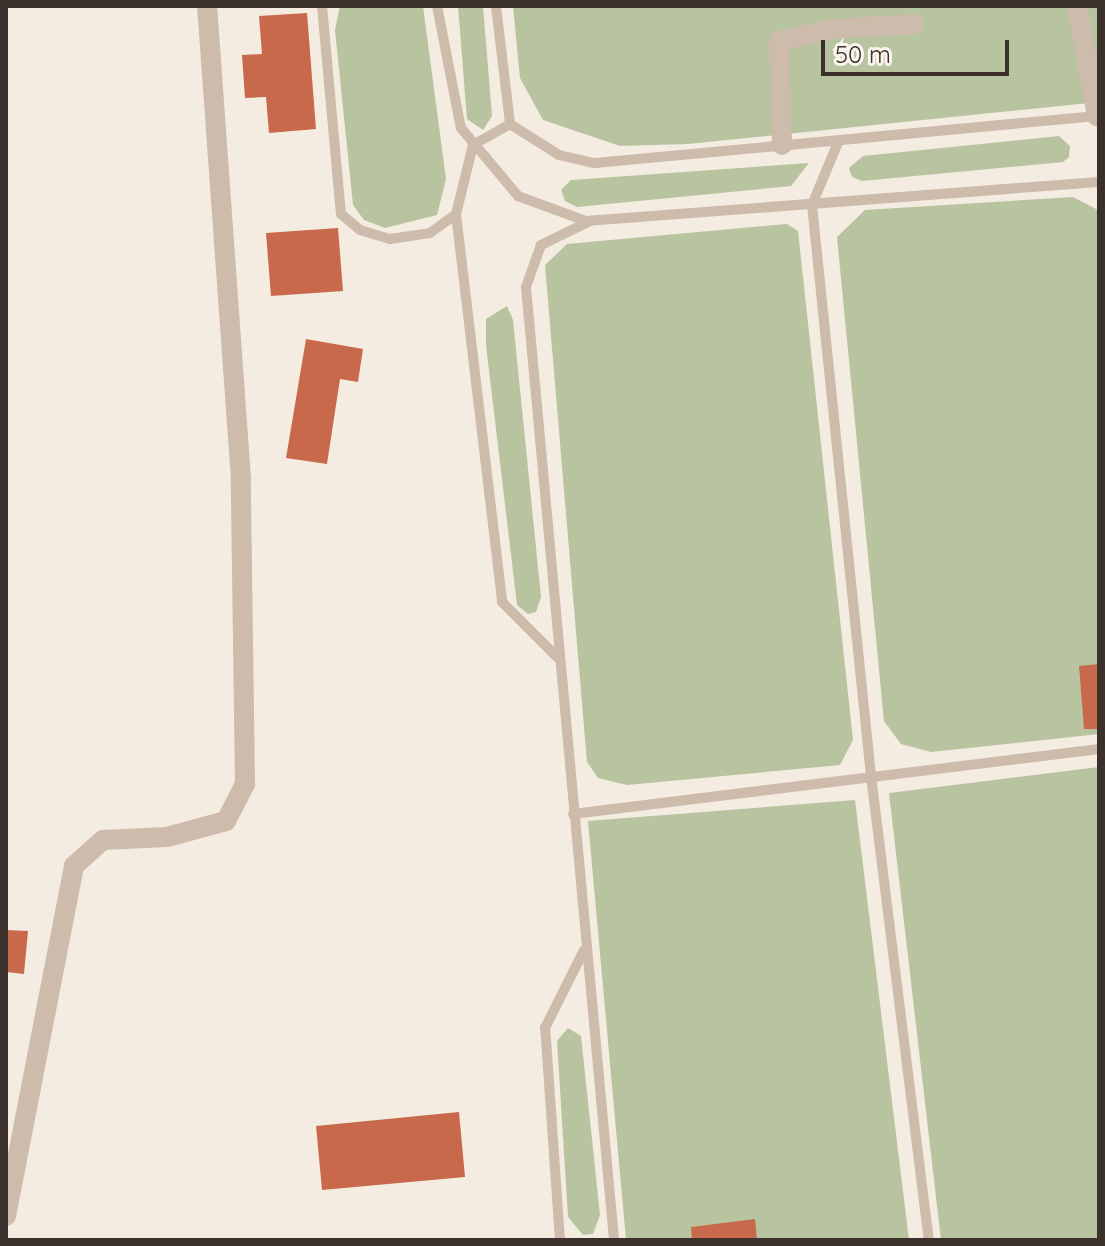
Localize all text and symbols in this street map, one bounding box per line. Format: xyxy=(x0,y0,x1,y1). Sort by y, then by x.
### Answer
scale bar xyxy=(825,24,1013,74)
text: 50 m xyxy=(835,39,891,69)

